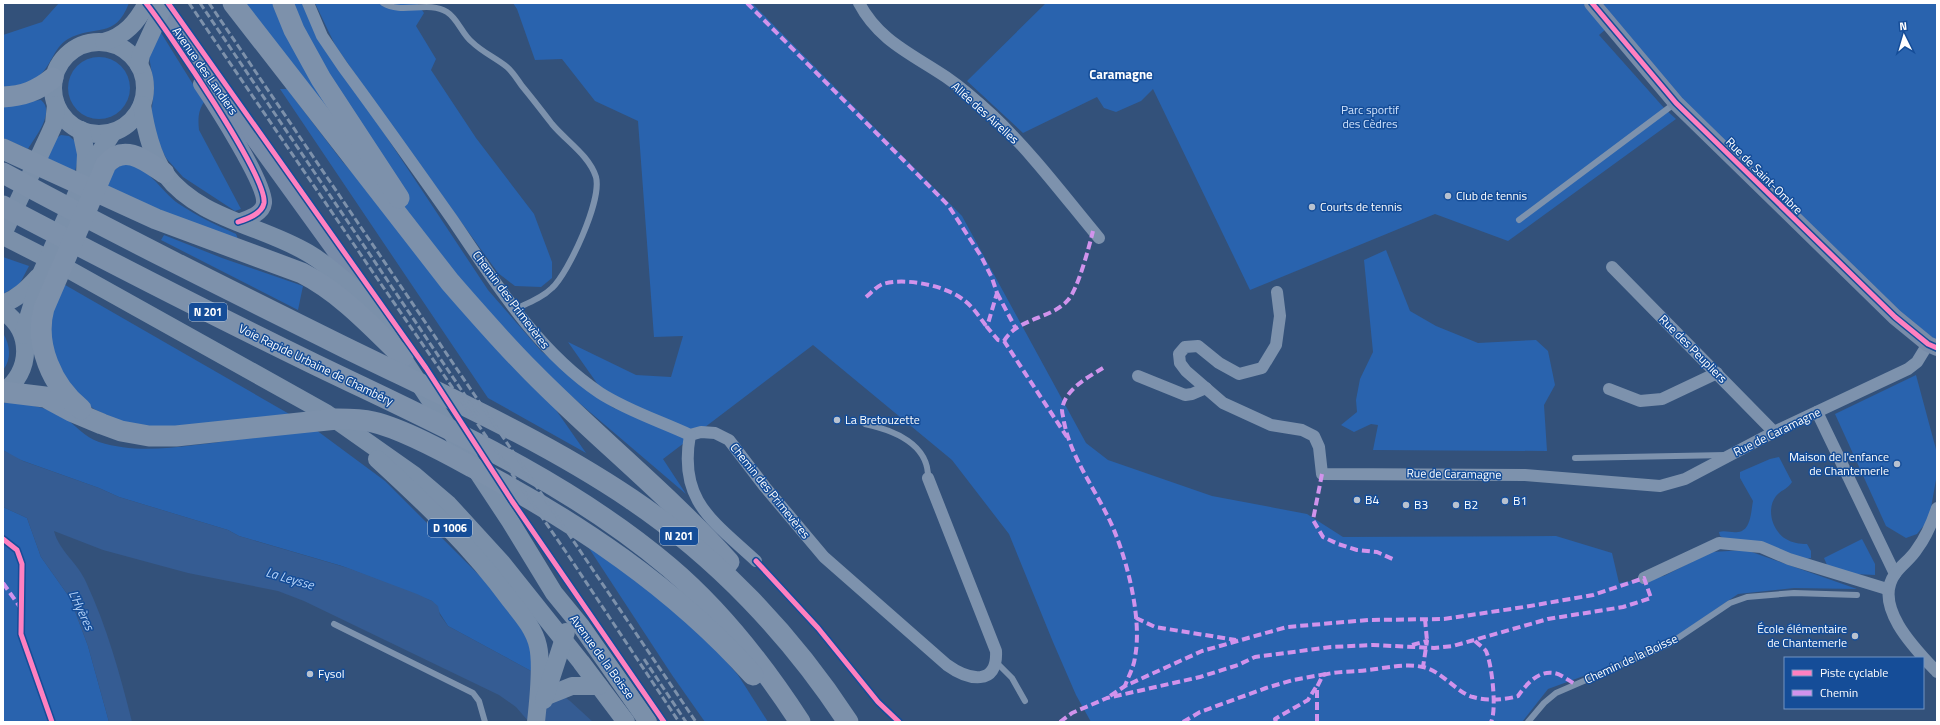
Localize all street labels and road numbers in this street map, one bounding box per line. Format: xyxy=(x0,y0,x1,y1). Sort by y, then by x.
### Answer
street label: Avenue des Landiers xyxy=(168,23,243,119)
street label: Allée des Airelles xyxy=(947,77,1024,148)
street label: Rue de Saint-Ombre xyxy=(1721,133,1807,219)
street label: Chemin des Primevères xyxy=(468,247,555,353)
road number: N 201 xyxy=(189,303,227,321)
street label: Rue des Peupliers xyxy=(1655,310,1732,388)
street label: Voie Rapide Urbaine de Chambéry xyxy=(236,319,397,410)
street label: Rue de Caramagne xyxy=(1730,402,1824,461)
street label: Chemin des Primevères xyxy=(726,439,815,543)
street label: Rue de Caramagne xyxy=(1406,463,1502,484)
road number: D 1006 xyxy=(428,519,472,537)
road number: N 201 xyxy=(660,527,698,545)
street label: Avenue de la Boisse xyxy=(565,611,640,703)
street label: Chemin de la Boisse xyxy=(1581,629,1680,688)

